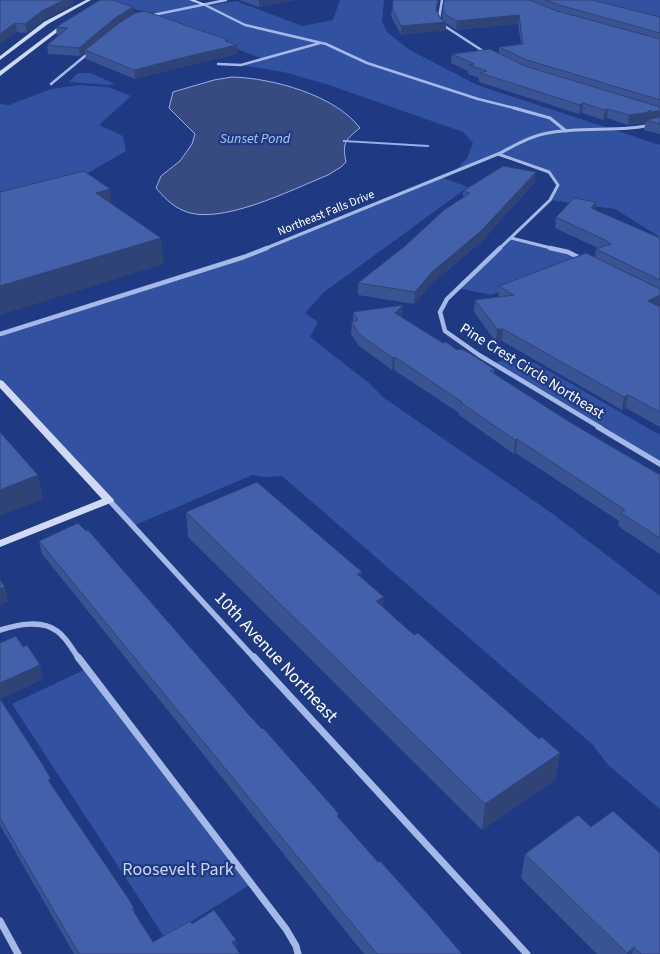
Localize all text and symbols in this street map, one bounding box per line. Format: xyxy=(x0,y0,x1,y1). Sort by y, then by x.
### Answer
water label: Sunset Pond xyxy=(220,129,291,149)
street label: Northeast Falls Drive xyxy=(275,186,377,240)
street label: Pine Crest Circle Northeast xyxy=(456,318,608,424)
street label: 10th Avenue Northeast xyxy=(209,586,343,728)
park label: Roosevelt Park xyxy=(122,857,234,882)

